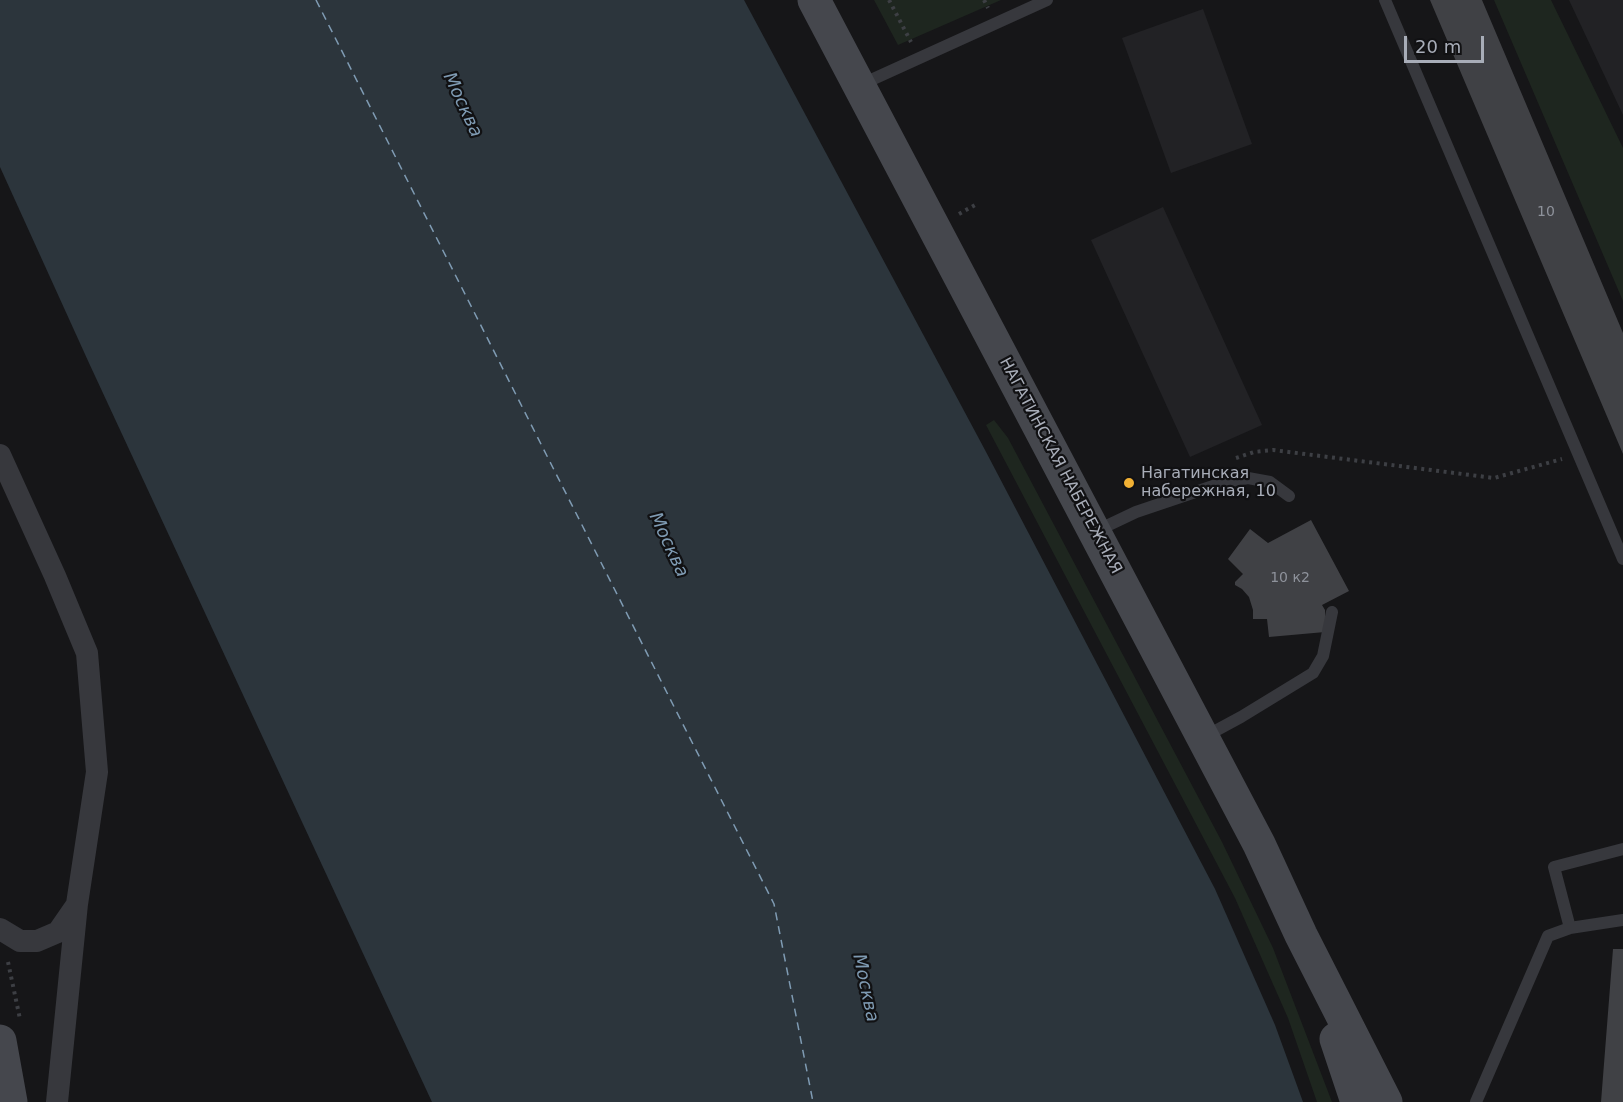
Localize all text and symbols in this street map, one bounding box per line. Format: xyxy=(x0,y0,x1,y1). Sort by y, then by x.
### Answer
scale bar xyxy=(1407,24,1486,62)
text: 20 m xyxy=(1415,36,1461,57)
water label: Москва xyxy=(438,69,486,141)
house number: 10 xyxy=(1537,204,1555,220)
street label: НАГАТИНСКАЯ НАБЕРЕЖНАЯ xyxy=(995,355,1125,577)
place label: Нагатинская набережная, 10 xyxy=(1141,464,1276,502)
marker: Нагатинская набережная, 10 xyxy=(1122,476,1136,490)
water label: Москва xyxy=(644,509,692,581)
house number: 10 к2 xyxy=(1270,570,1310,586)
water label: Москва xyxy=(847,952,883,1024)

